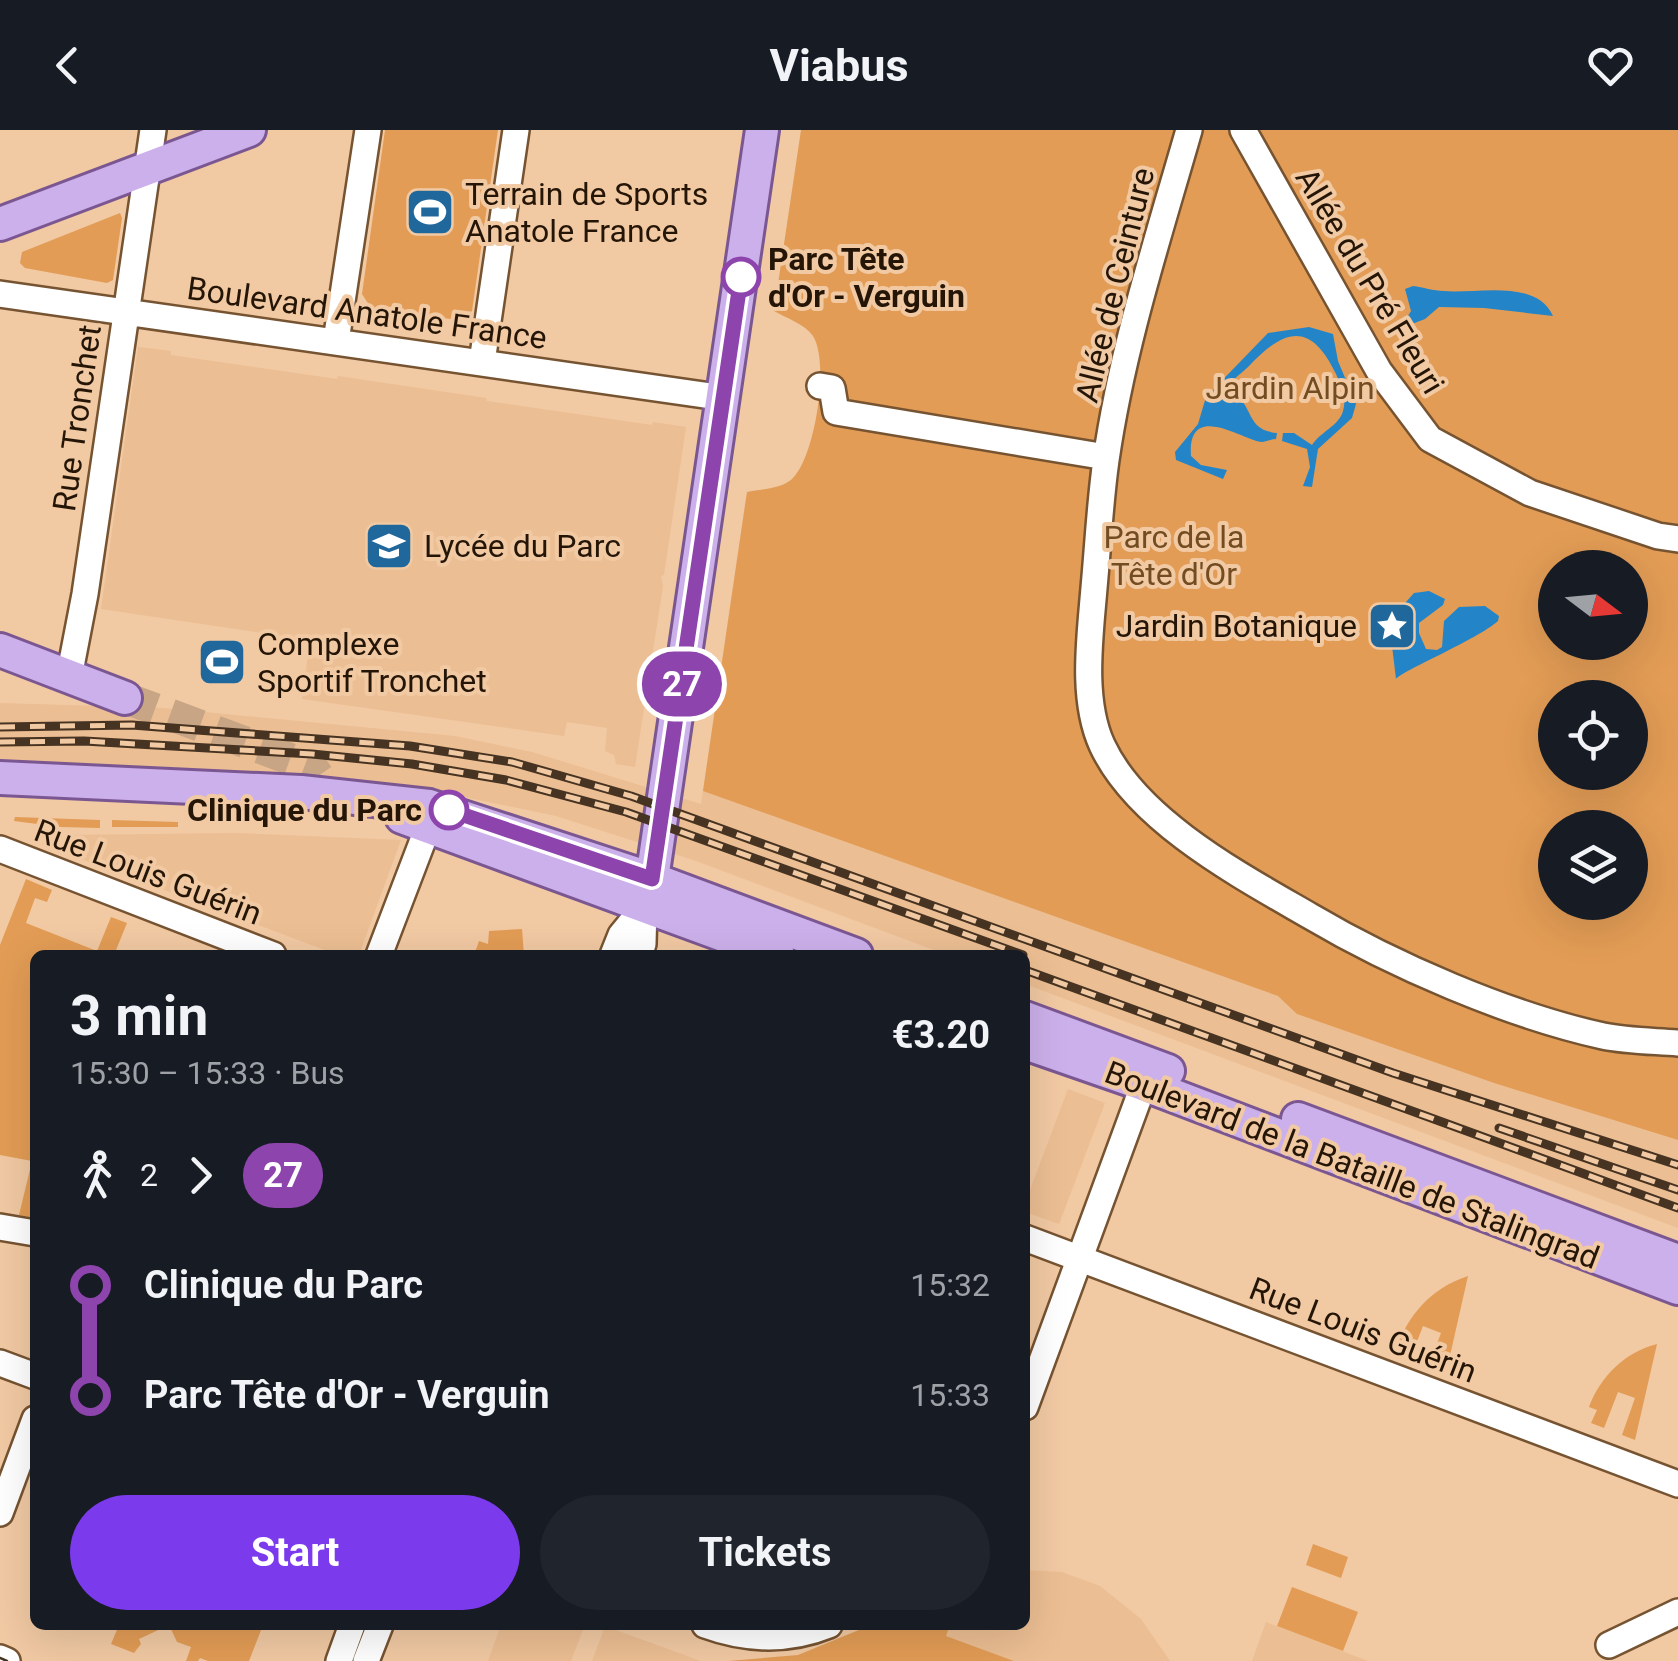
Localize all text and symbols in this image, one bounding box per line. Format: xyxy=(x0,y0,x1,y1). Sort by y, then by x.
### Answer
icon: back xyxy=(40,38,95,93)
icon: heart xyxy=(1583,38,1638,93)
text: Viabus xyxy=(769,39,909,92)
street label: Allée du Pré Fleuri xyxy=(1288,161,1452,401)
street label: Allée de Ceinture xyxy=(1068,164,1162,406)
place label: Terrain de Sports Anatole France xyxy=(465,175,708,250)
sports icon: Terrain de Sports Anatole France xyxy=(404,186,456,238)
place label: Parc Tête d'Or - Verguin xyxy=(768,240,965,315)
marker: Parc Tête d'Or - Verguin xyxy=(722,258,760,296)
street label: Boulevard Anatole France xyxy=(185,269,549,357)
street label: Rue Tronchet xyxy=(45,322,109,514)
park label: Jardin Alpin xyxy=(1205,369,1375,407)
park label: Parc de la Tête d'Or xyxy=(1104,518,1244,593)
school or university icon: Lycée du Parc xyxy=(363,520,415,572)
place label: Lycée du Parc xyxy=(424,527,621,565)
north arrow xyxy=(1538,550,1648,660)
map controls xyxy=(1538,550,1648,920)
place icon: Jardin Botanique xyxy=(1366,600,1418,652)
place label: Jardin Botanique xyxy=(1116,607,1357,645)
place label: Complexe Sportif Tronchet xyxy=(257,625,487,700)
sports icon: Complexe Sportif Tronchet xyxy=(196,636,248,688)
line badge: 27 xyxy=(637,652,727,716)
text: 27 xyxy=(662,664,702,705)
button: locate xyxy=(1538,680,1648,790)
place label: Clinique du Parc xyxy=(187,791,422,829)
marker: Clinique du Parc xyxy=(430,791,468,829)
button: layers xyxy=(1538,810,1648,920)
street label: Rue Louis Guérin xyxy=(29,811,267,933)
text: 3 min xyxy=(70,984,208,1048)
text: €3.20 xyxy=(892,1013,990,1057)
street label: Boulevard de la Bataille de Stalingrad xyxy=(1100,1053,1604,1277)
text: 15:30 – 15:33 · Bus xyxy=(70,1054,345,1092)
icon: walk xyxy=(70,1148,125,1203)
icon: forward xyxy=(173,1148,228,1203)
text: 27 xyxy=(263,1155,303,1196)
text: 2 xyxy=(140,1156,158,1194)
text: Clinique du Parc xyxy=(144,1263,423,1307)
text: 15:32 xyxy=(910,1266,990,1304)
street label: Rue Louis Guérin xyxy=(1244,1269,1482,1391)
text: Parc Tête d'Or - Verguin xyxy=(144,1373,550,1417)
text: 15:33 xyxy=(910,1376,990,1414)
button: Start xyxy=(70,1495,520,1610)
button: Tickets xyxy=(540,1495,990,1610)

